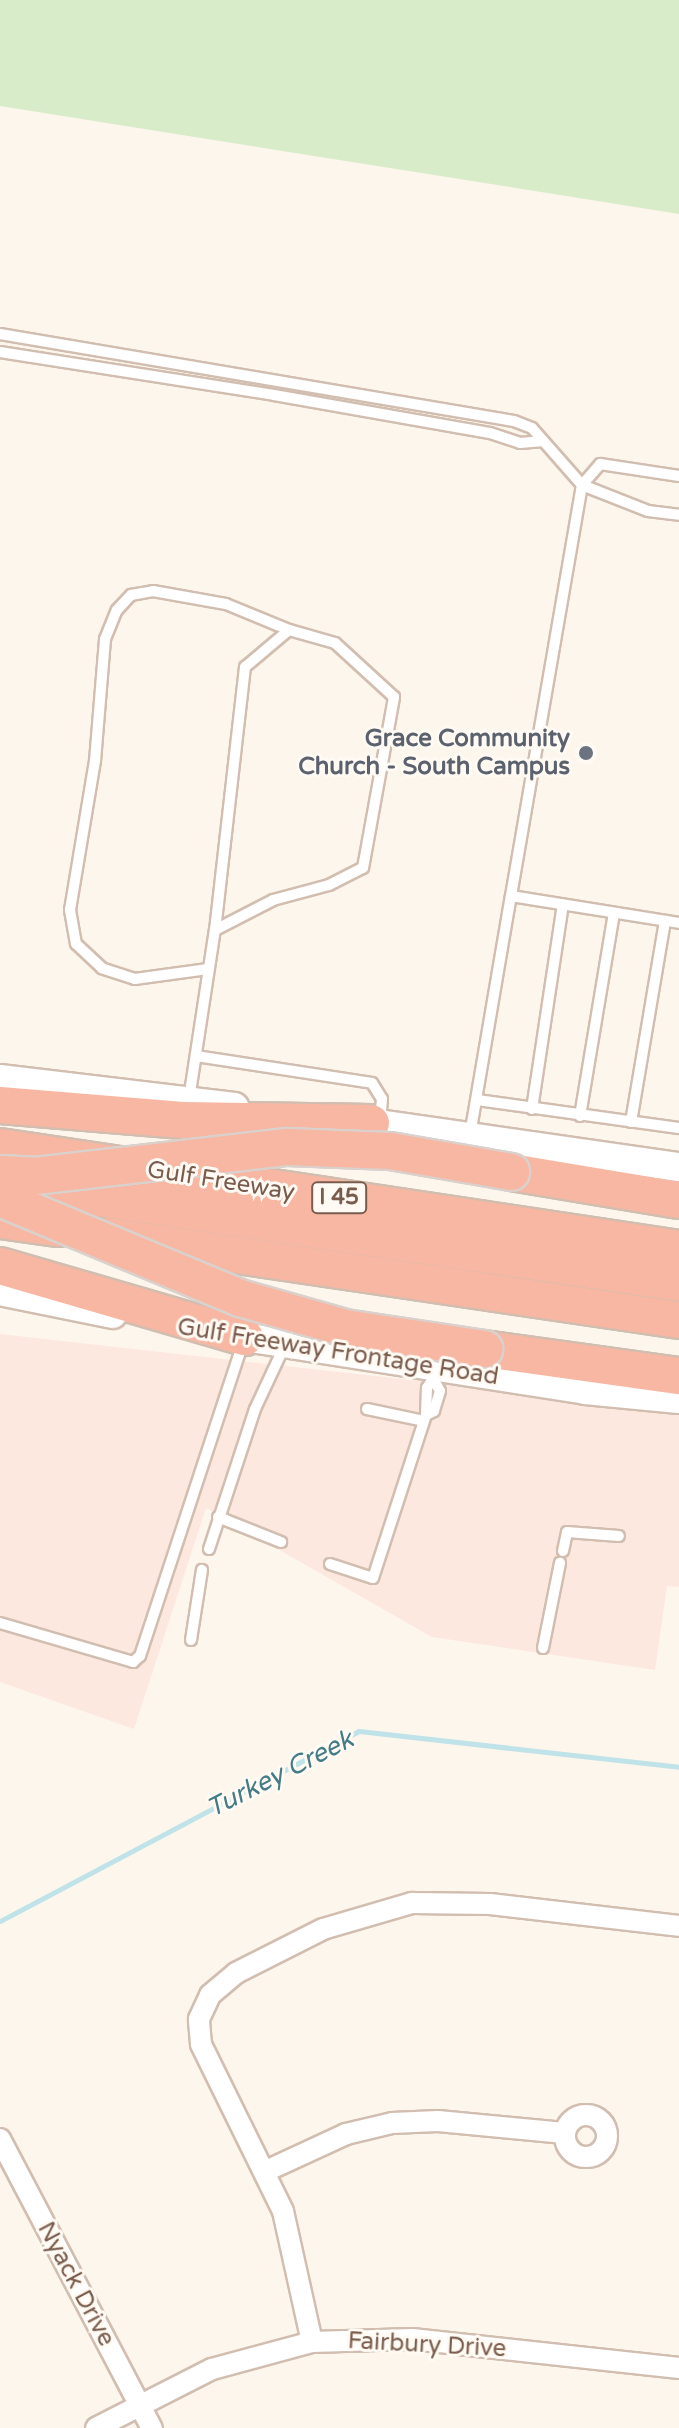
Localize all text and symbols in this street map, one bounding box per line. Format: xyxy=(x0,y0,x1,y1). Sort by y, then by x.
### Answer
place label: Grace Community Church - South Campus xyxy=(298,725,570,781)
marker: Grace Community Church - South Campus xyxy=(577,744,595,762)
street label: Gulf Freeway xyxy=(145,1155,297,1207)
road number: I 45 xyxy=(311,1180,367,1216)
street label: Gulf Freeway Frontage Road xyxy=(175,1312,501,1392)
water label: Turkey Creek xyxy=(201,1724,359,1824)
street label: Nyack Drive xyxy=(31,2217,121,2351)
street label: Fairbury Drive xyxy=(347,2326,507,2364)

